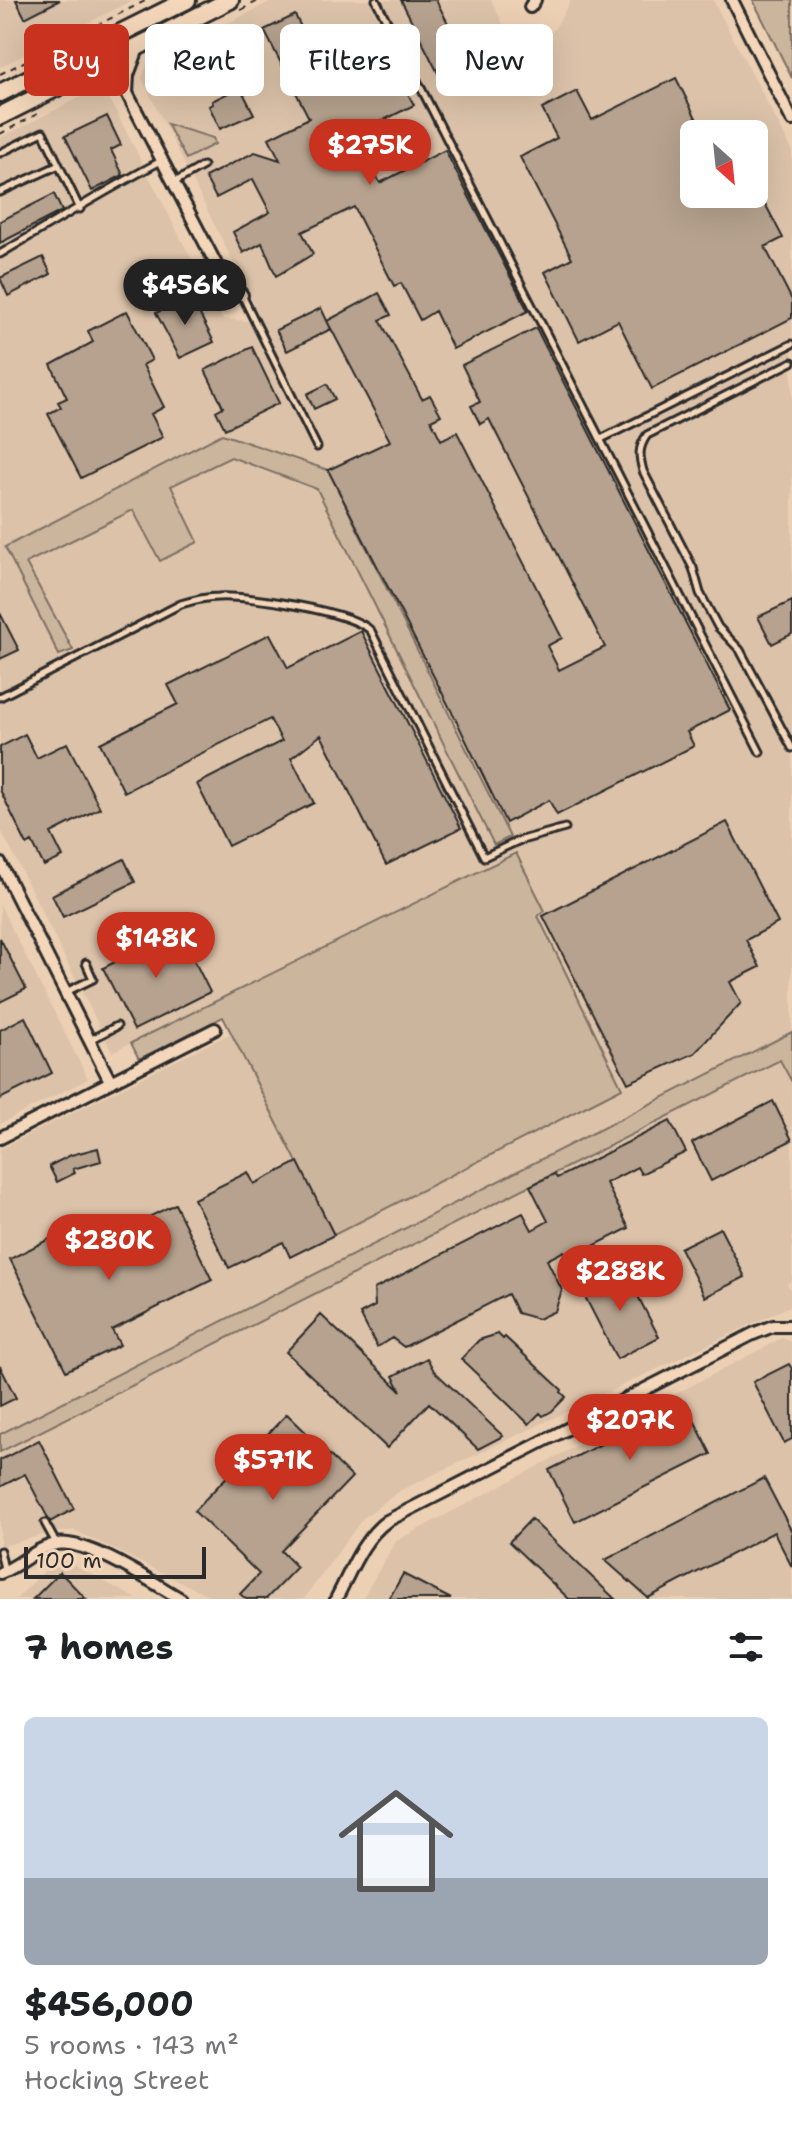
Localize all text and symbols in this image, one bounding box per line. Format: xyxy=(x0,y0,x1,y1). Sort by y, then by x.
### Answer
chip: Buy xyxy=(24,24,129,96)
chip: Rent xyxy=(145,24,264,96)
chip: Filters xyxy=(280,24,420,96)
chip: New xyxy=(436,24,553,96)
pin: $275K xyxy=(314,119,426,187)
north arrow xyxy=(680,120,768,208)
map controls xyxy=(680,120,768,208)
text: $275K xyxy=(327,127,413,162)
pin: $456K xyxy=(129,259,241,327)
text: $456K xyxy=(141,267,229,302)
pin: $148K xyxy=(100,912,212,980)
text: $148K xyxy=(115,920,197,955)
pin: $280K xyxy=(53,1214,165,1282)
text: $280K xyxy=(64,1222,154,1257)
pin: $288K xyxy=(564,1245,676,1313)
text: $288K xyxy=(575,1253,665,1288)
pin: $207K xyxy=(574,1394,686,1462)
text: $207K xyxy=(586,1402,674,1437)
pin: $571K xyxy=(217,1434,329,1502)
text: $571K xyxy=(233,1442,313,1477)
scale bar xyxy=(24,1543,206,1579)
text: 100 m xyxy=(36,1546,102,1575)
text: 7 homes xyxy=(24,1624,173,1670)
icon: filters xyxy=(724,1625,768,1669)
icon: home xyxy=(324,1769,468,1913)
text: $456,000 xyxy=(24,1981,194,2027)
text: 5 rooms · 143 m² xyxy=(24,2027,239,2062)
text: Hocking Street xyxy=(24,2062,209,2097)

